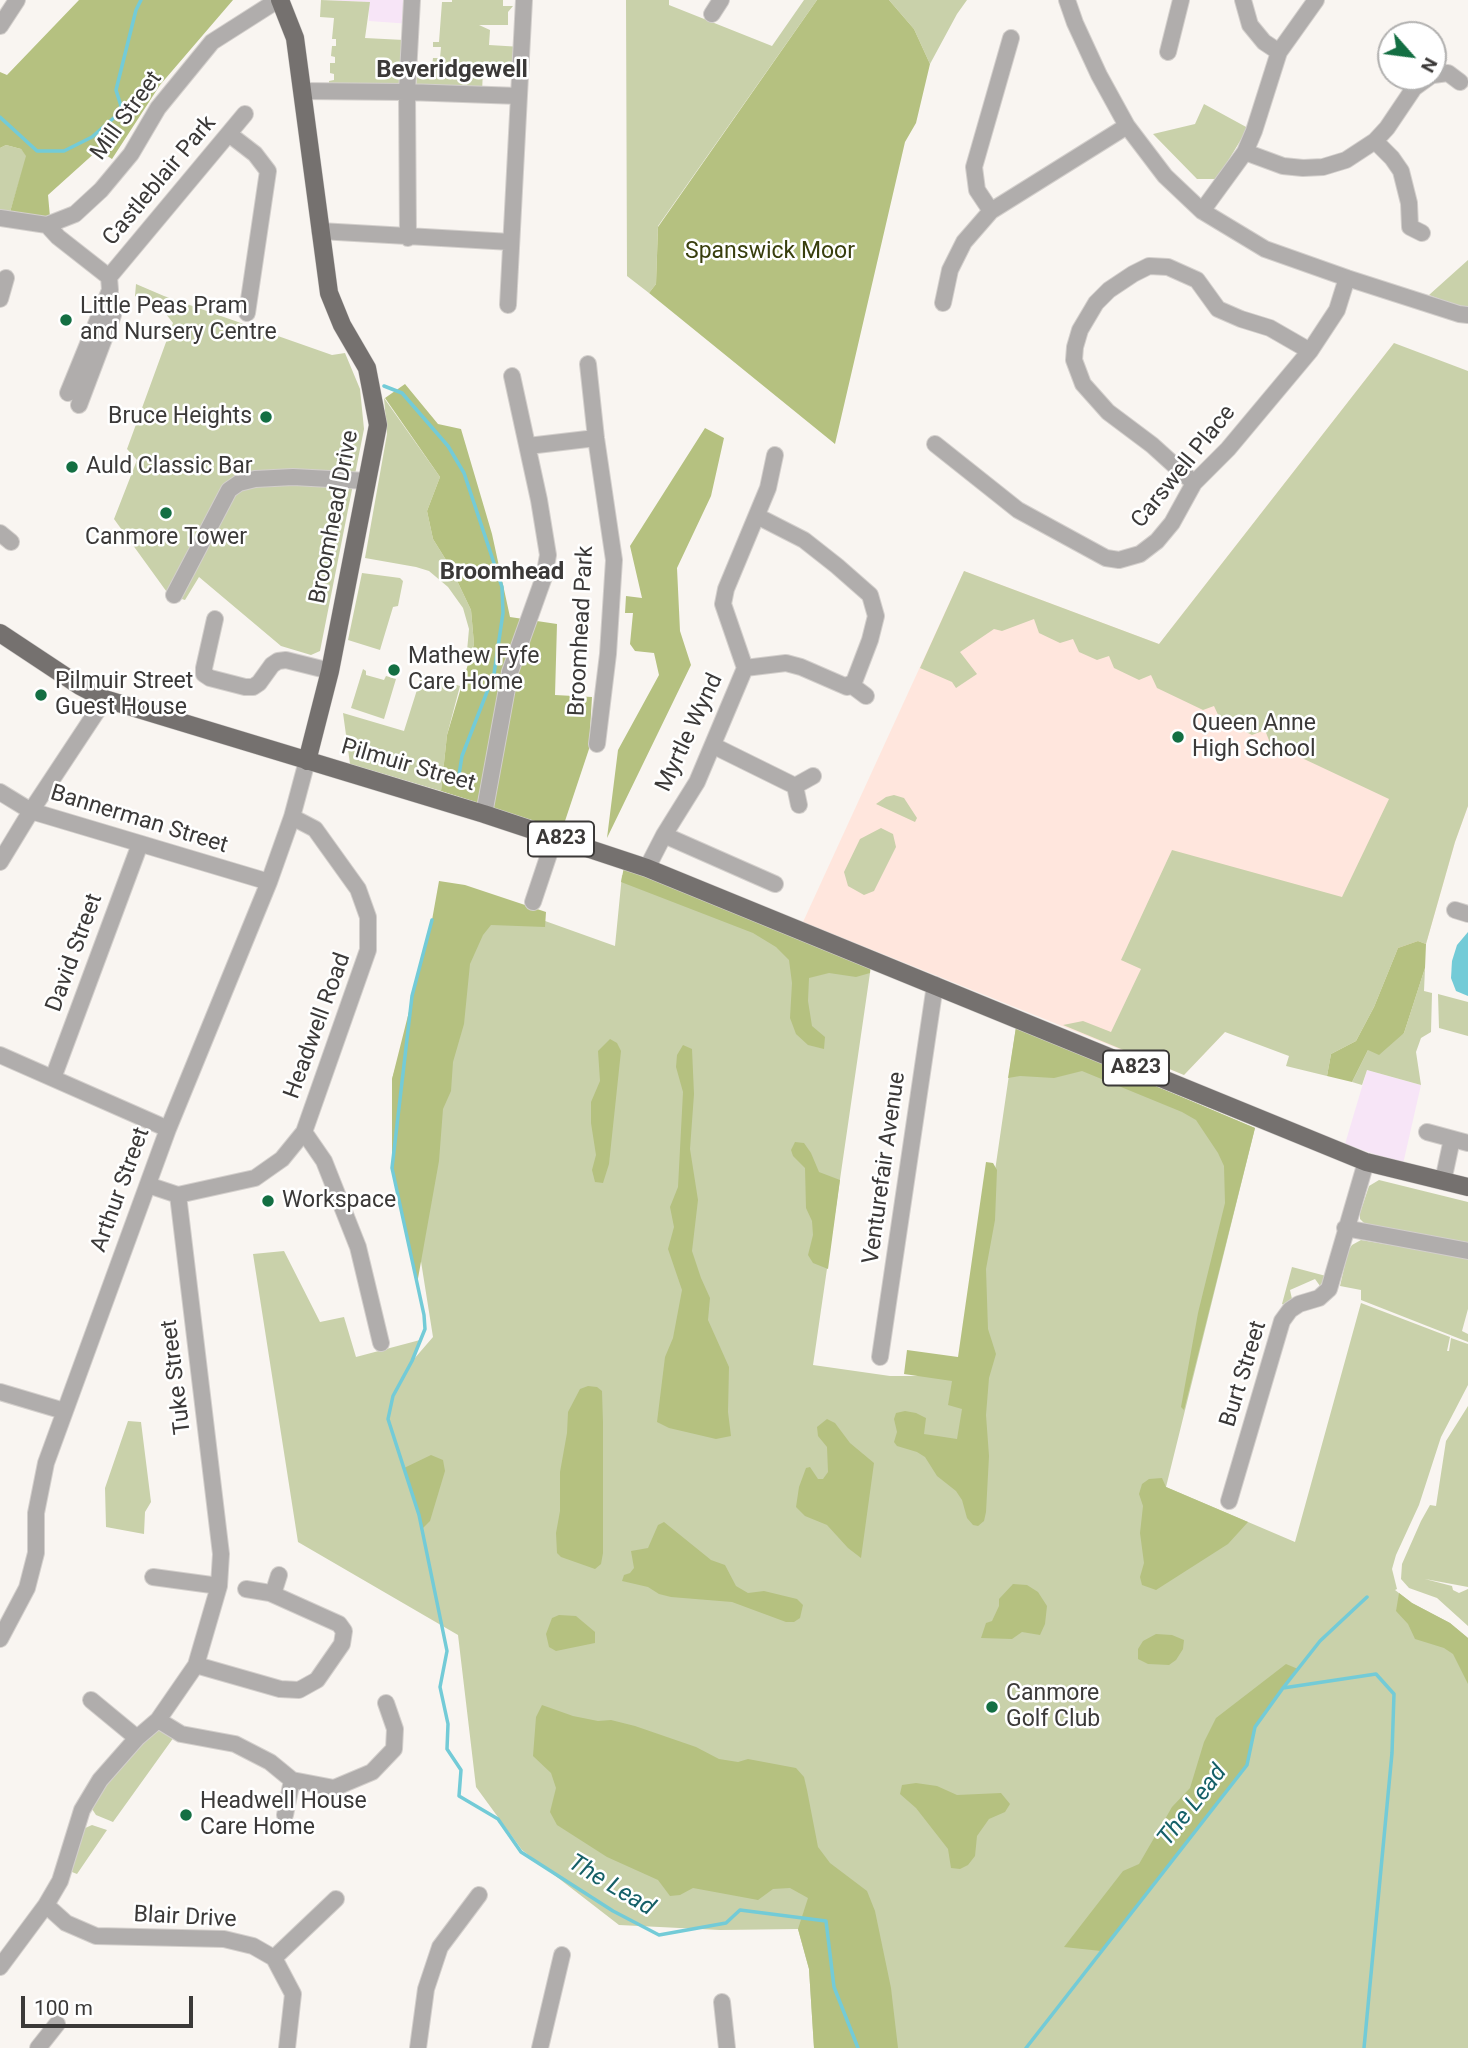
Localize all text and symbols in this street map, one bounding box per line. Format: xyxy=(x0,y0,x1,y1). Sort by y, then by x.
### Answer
north arrow xyxy=(1377,21,1447,91)
text: N xyxy=(1416,54,1443,76)
district label: Beveridgewell xyxy=(376,57,528,85)
street label: Mill Street xyxy=(85,66,169,166)
street label: Castleblair Park xyxy=(98,110,222,252)
park label: Spanswick Moor xyxy=(685,238,855,266)
place label: Little Peas Pram and Nursery Centre xyxy=(80,293,277,347)
marker: Little Peas Pram and Nursery Centre xyxy=(58,312,74,328)
street label: Carswell Place xyxy=(1126,400,1242,534)
place label: Bruce Heights xyxy=(108,403,252,431)
marker: Bruce Heights xyxy=(258,409,274,425)
street label: Broomhead Drive xyxy=(305,428,365,606)
place label: Auld Classic Bar xyxy=(86,453,253,481)
marker: Auld Classic Bar xyxy=(64,459,80,475)
marker: Canmore Tower xyxy=(158,505,174,521)
place label: Canmore Tower xyxy=(85,524,247,552)
street label: Broomhead Park xyxy=(564,545,600,717)
district label: Broomhead xyxy=(440,559,564,587)
place label: Mathew Fyfe Care Home xyxy=(408,643,539,697)
marker: Mathew Fyfe Care Home xyxy=(386,662,402,678)
place label: Pilmuir Street Guest House xyxy=(55,668,193,722)
street label: Myrtle Wynd xyxy=(651,669,729,797)
marker: Pilmuir Street Guest House xyxy=(33,687,49,703)
place label: Queen Anne High School xyxy=(1192,710,1316,764)
marker: Queen Anne High School xyxy=(1170,729,1186,745)
street label: Pilmuir Street xyxy=(338,734,478,798)
street label: Bannerman Street xyxy=(47,780,231,860)
road number: A823 xyxy=(528,822,594,856)
street label: David Street xyxy=(41,890,109,1016)
street label: Headwell Road xyxy=(279,949,357,1103)
road number: A823 xyxy=(1103,1050,1169,1086)
street label: Venturefair Avenue xyxy=(858,1070,912,1266)
street label: Arthur Street xyxy=(86,1124,156,1256)
place label: Workspace xyxy=(282,1187,396,1215)
marker: Workspace xyxy=(260,1193,276,1209)
street label: Tuke Street xyxy=(156,1318,198,1436)
street label: Burt Street xyxy=(1215,1318,1273,1430)
place label: Canmore Golf Club xyxy=(1006,1680,1100,1734)
marker: Canmore Golf Club xyxy=(984,1699,1000,1715)
water label: The Lead xyxy=(1152,1759,1234,1853)
place label: Headwell House Care Home xyxy=(200,1788,367,1842)
marker: Headwell House Care Home xyxy=(178,1807,194,1823)
water label: The Lead xyxy=(563,1849,659,1923)
street label: Blair Drive xyxy=(133,1902,237,1934)
scale bar xyxy=(24,1982,196,2026)
text: 100 m xyxy=(34,1996,93,2020)

